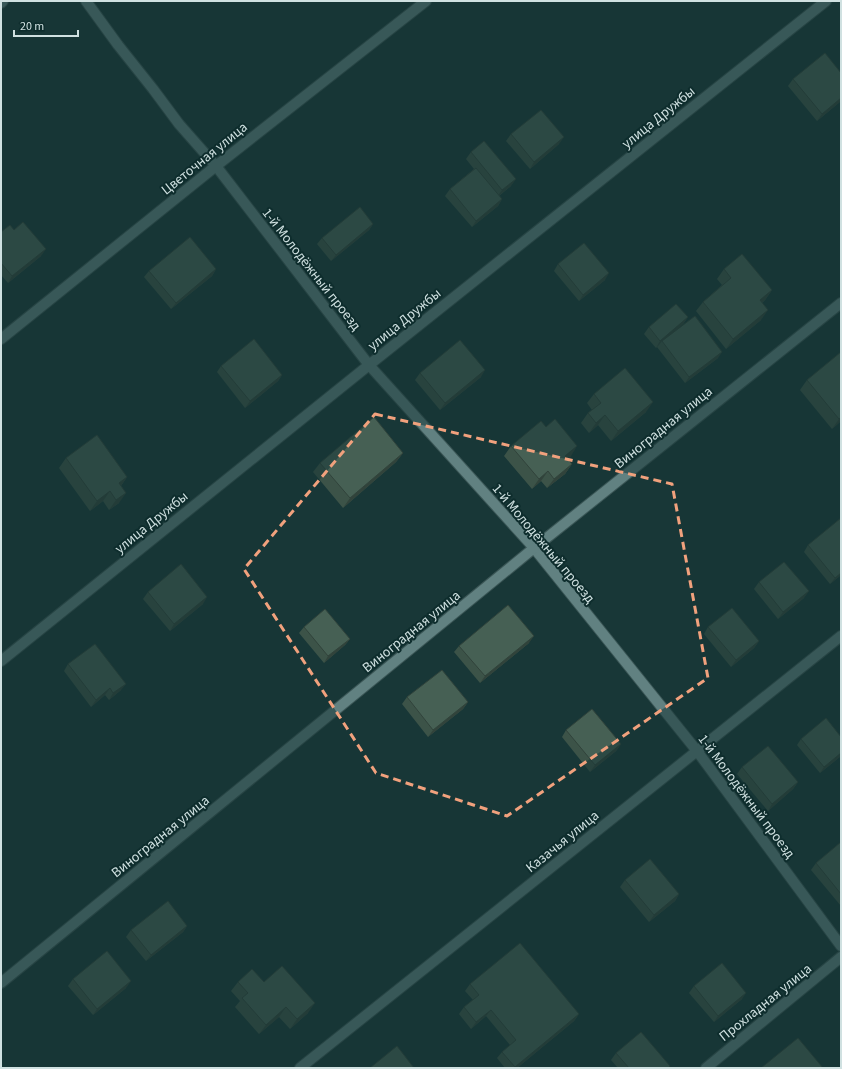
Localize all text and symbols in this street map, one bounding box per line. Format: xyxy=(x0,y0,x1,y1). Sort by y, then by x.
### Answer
scale bar xyxy=(14,12,78,38)
text: 20 m xyxy=(20,18,44,35)
street label: улица Дружбы xyxy=(618,82,700,154)
street label: Цветочная улица xyxy=(157,118,252,200)
street label: 1-й Молодёжный проезд xyxy=(257,204,366,336)
street label: улица Дружбы xyxy=(364,284,446,356)
street label: Виноградная улица xyxy=(610,382,717,474)
street label: 1-й Молодёжный проезд xyxy=(487,479,600,608)
street label: улица Дружбы xyxy=(111,487,193,559)
street label: Виноградная улица xyxy=(358,586,465,678)
street label: 1-й Молодёжный проезд xyxy=(693,730,800,863)
street label: Виноградная улица xyxy=(107,791,214,883)
street label: Казачья улица xyxy=(522,806,604,878)
street label: Прохладная улица xyxy=(715,959,816,1046)

